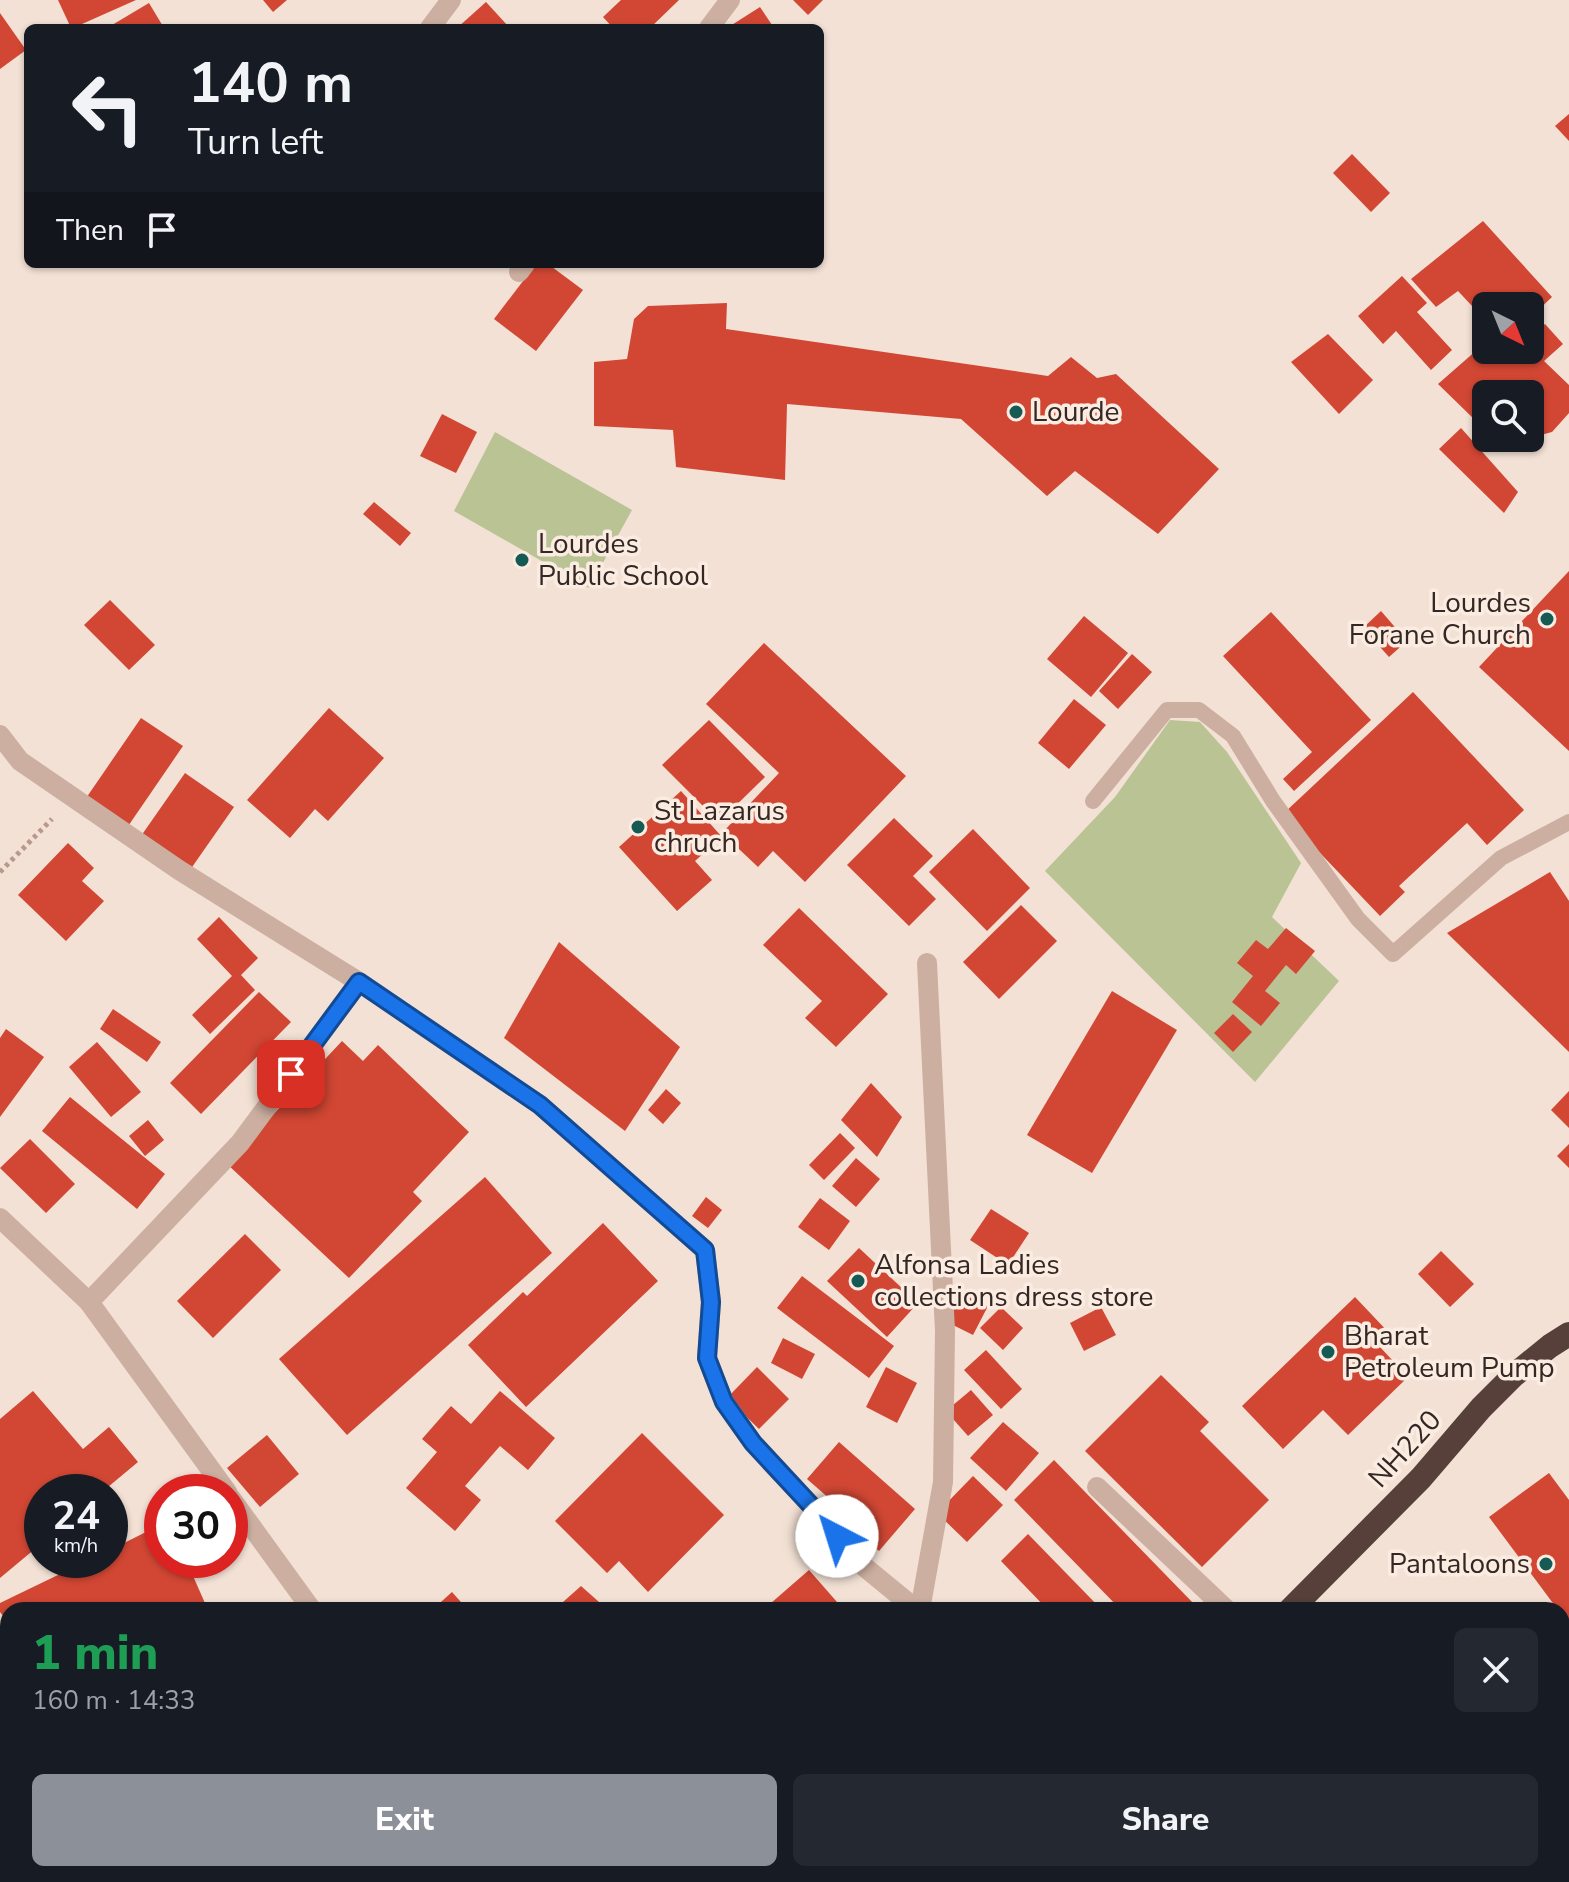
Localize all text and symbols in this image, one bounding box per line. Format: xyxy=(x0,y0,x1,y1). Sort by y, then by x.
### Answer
text: 140 m xyxy=(188,45,353,122)
icon: left xyxy=(56,56,160,160)
text: Turn left xyxy=(188,118,323,167)
icon: arrive xyxy=(140,208,184,252)
text: Then xyxy=(56,210,124,251)
north arrow xyxy=(1472,292,1544,364)
map controls xyxy=(1472,292,1544,452)
button: search xyxy=(1472,380,1544,452)
place label: Lourde xyxy=(1032,393,1119,431)
marker: Lourde xyxy=(1007,403,1025,421)
place label: Lourdes Public School xyxy=(538,525,709,595)
marker: Lourdes Public School xyxy=(513,551,531,569)
place label: Lourdes Forane Church xyxy=(1349,584,1531,654)
marker: Lourdes Forane Church xyxy=(1538,610,1556,628)
place label: St Lazarus chruch xyxy=(654,792,785,862)
marker: St Lazarus chruch xyxy=(629,818,647,836)
pin xyxy=(257,1040,325,1108)
icon: arrive xyxy=(269,1052,313,1096)
place label: Alfonsa Ladies collections dress store xyxy=(874,1246,1154,1316)
marker: Alfonsa Ladies collections dress store xyxy=(849,1272,867,1290)
place label: Bharat Petroleum Pump xyxy=(1344,1317,1555,1387)
marker: Bharat Petroleum Pump xyxy=(1319,1343,1337,1361)
street label: NH220 xyxy=(1360,1402,1450,1496)
speed limit sign: 30 xyxy=(144,1474,248,1578)
text: 24 xyxy=(52,1489,100,1543)
position arrow xyxy=(795,1494,879,1578)
text: km/h xyxy=(54,1532,98,1559)
place label: Pantaloons xyxy=(1389,1545,1530,1583)
marker: Pantaloons xyxy=(1537,1555,1555,1573)
text: 1 min xyxy=(32,1620,158,1686)
button: close xyxy=(1454,1628,1538,1712)
text: 160 m · 14:33 xyxy=(32,1683,195,1718)
button: Exit xyxy=(32,1774,777,1866)
button: Share xyxy=(793,1774,1538,1866)

